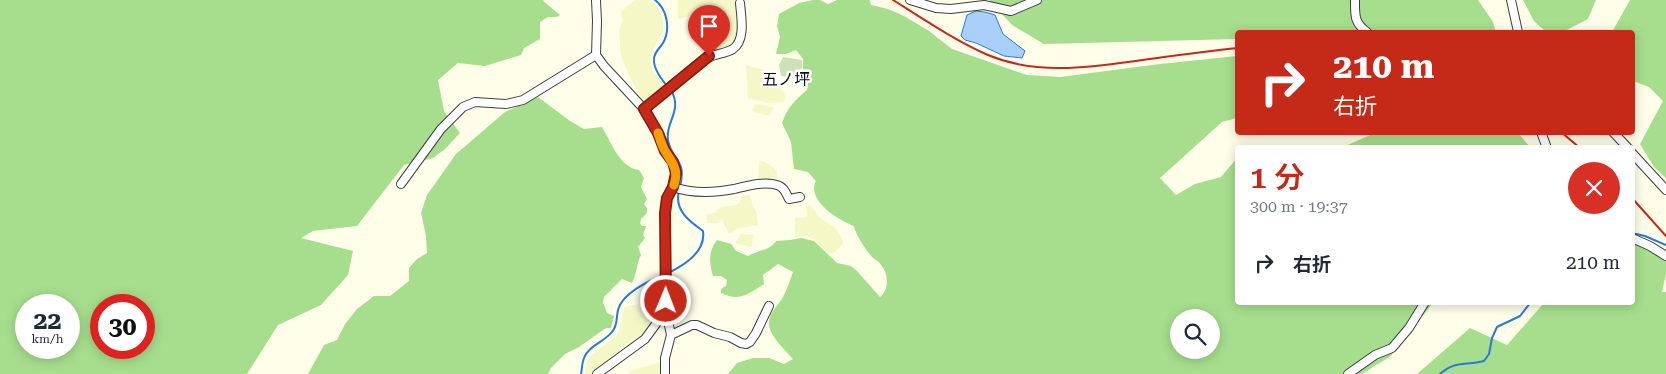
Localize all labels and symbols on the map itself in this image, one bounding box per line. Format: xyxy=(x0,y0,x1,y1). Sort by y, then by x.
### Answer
pin xyxy=(688,5,730,56)
district label: 五ノ坪 xyxy=(762,70,810,89)
position arrow xyxy=(639,274,691,326)
speed limit sign: 30 xyxy=(90,294,155,359)

